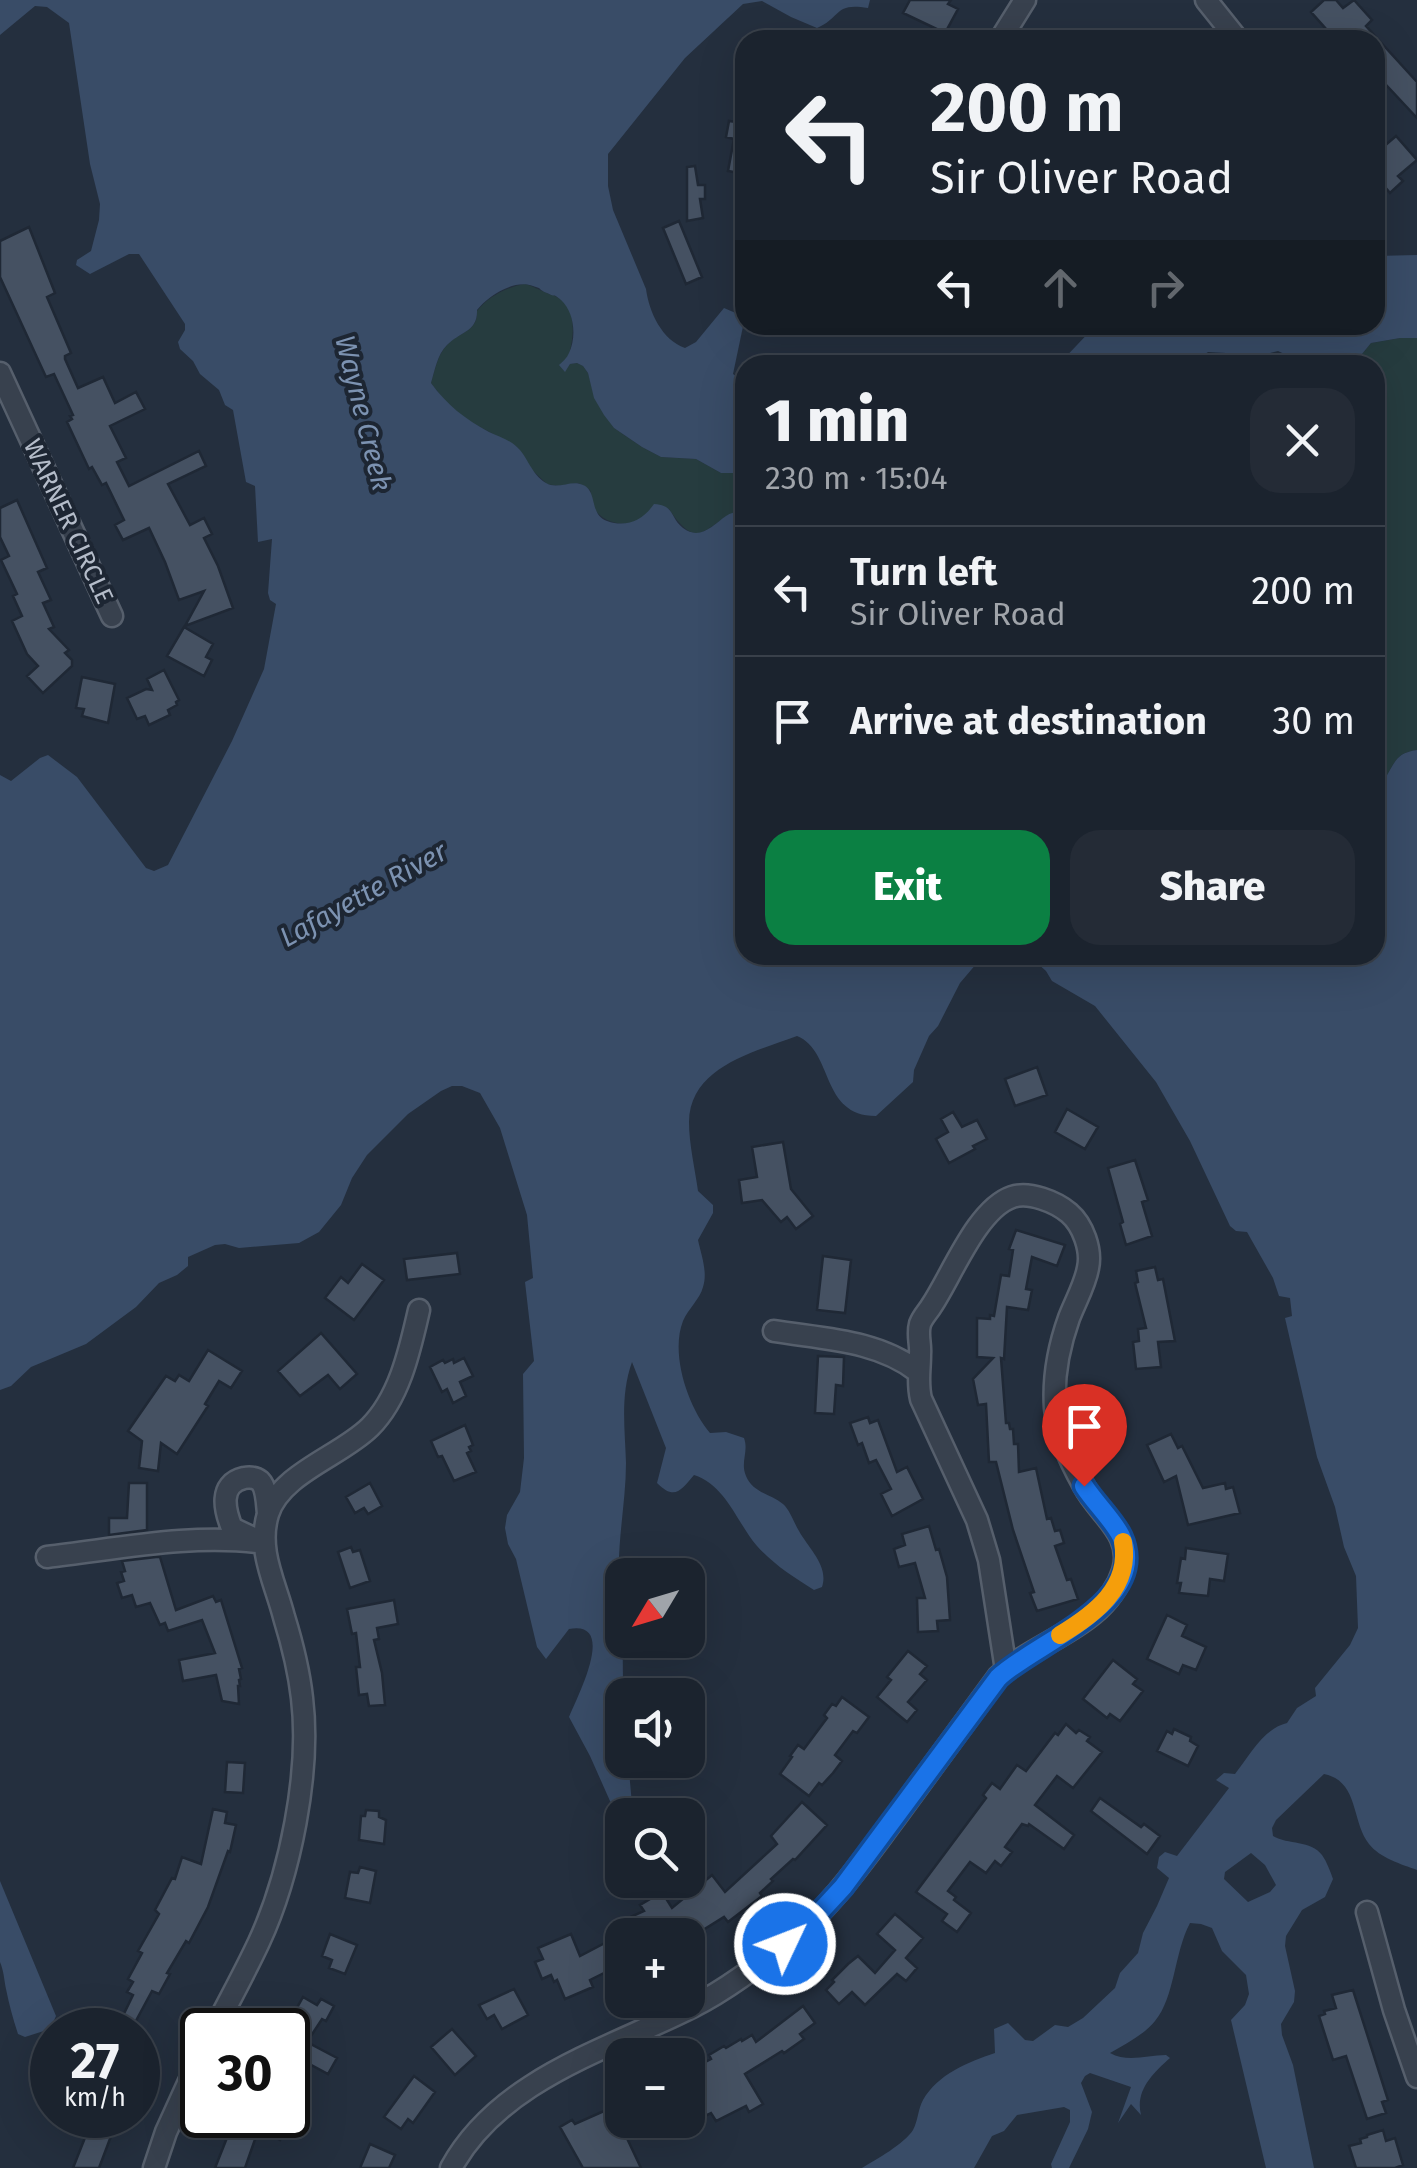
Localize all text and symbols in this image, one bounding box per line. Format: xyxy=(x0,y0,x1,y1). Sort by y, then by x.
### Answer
text: 200 m xyxy=(930,66,1124,150)
icon: left xyxy=(765,70,895,200)
text: Sir Oliver Road xyxy=(930,151,1233,205)
icon: left xyxy=(928,260,983,315)
icon: ahead xyxy=(1033,260,1088,315)
icon: right xyxy=(1138,260,1193,315)
water label: Wayne Creek xyxy=(328,332,399,494)
text: 1 min xyxy=(765,385,909,457)
button: close xyxy=(1250,388,1355,493)
street label: WARNER CIRCLE xyxy=(17,434,119,609)
text: 230 m · 15:04 xyxy=(765,459,948,497)
text: Turn left xyxy=(850,549,997,595)
icon: left xyxy=(765,564,820,619)
text: 200 m xyxy=(1251,568,1355,614)
text: Sir Oliver Road xyxy=(850,595,1066,633)
icon: arrive xyxy=(765,694,820,749)
text: Arrive at destination xyxy=(850,698,1207,744)
text: 30 m xyxy=(1272,698,1355,744)
button: Exit xyxy=(765,830,1050,945)
button: Share xyxy=(1070,830,1355,945)
water label: Lafayette River xyxy=(274,834,454,954)
pin xyxy=(1042,1384,1127,1487)
icon: arrive xyxy=(1057,1399,1112,1454)
north arrow xyxy=(605,1558,705,1658)
map controls xyxy=(605,1558,705,2138)
button: sound xyxy=(605,1678,705,1778)
button: search xyxy=(605,1798,705,1898)
position arrow xyxy=(733,1892,837,1996)
button: + xyxy=(605,1918,705,2018)
speed limit sign: 30 xyxy=(180,2008,310,2138)
text: 27 xyxy=(71,2031,119,2091)
button: − xyxy=(605,2038,705,2138)
text: km/h xyxy=(64,2083,126,2113)

